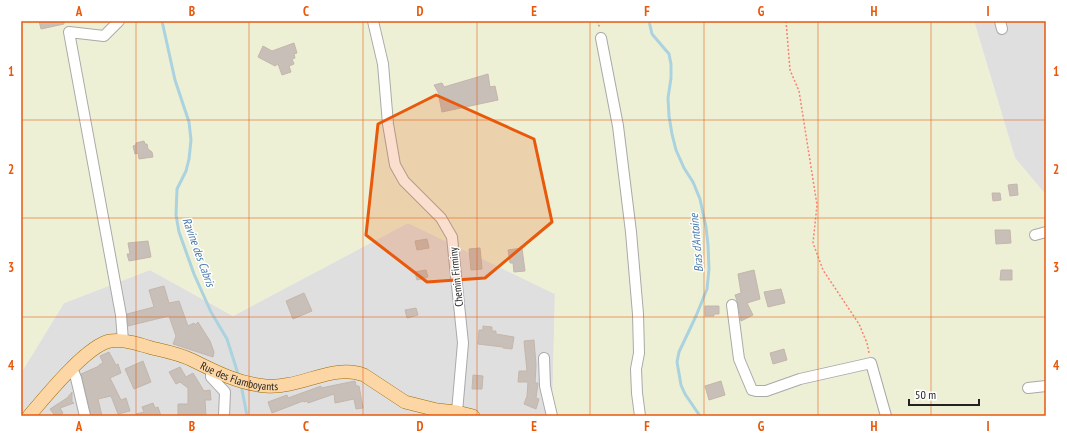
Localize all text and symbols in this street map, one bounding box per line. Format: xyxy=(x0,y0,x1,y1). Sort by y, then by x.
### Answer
text: A xyxy=(75,3,83,20)
text: B xyxy=(189,3,195,20)
text: C xyxy=(303,3,309,20)
text: D xyxy=(417,3,424,20)
text: E xyxy=(531,3,537,20)
text: F xyxy=(644,3,650,20)
text: G xyxy=(758,3,765,20)
text: H xyxy=(871,3,878,20)
text: I xyxy=(986,3,990,20)
text: 1 xyxy=(8,63,14,80)
text: 1 xyxy=(1053,63,1059,80)
text: 2 xyxy=(8,161,14,178)
text: 2 xyxy=(1053,161,1059,178)
water label: Bras d'Antoine xyxy=(686,212,706,273)
water label: Ravine des Cabris xyxy=(180,215,219,291)
street label: Chemin Firminy xyxy=(446,246,466,307)
text: 3 xyxy=(8,259,14,276)
text: 3 xyxy=(1053,259,1059,276)
text: 4 xyxy=(8,357,15,374)
text: 4 xyxy=(1053,357,1060,374)
street label: Rue des Flamboyants xyxy=(198,358,279,393)
scale bar xyxy=(909,381,979,407)
text: 50 m xyxy=(915,387,936,402)
text: A xyxy=(75,418,83,435)
text: B xyxy=(189,418,195,435)
text: C xyxy=(303,418,309,435)
text: D xyxy=(417,418,424,435)
text: E xyxy=(531,418,537,435)
text: F xyxy=(644,418,650,435)
text: G xyxy=(758,418,765,435)
text: H xyxy=(871,418,878,435)
text: I xyxy=(986,418,990,435)

